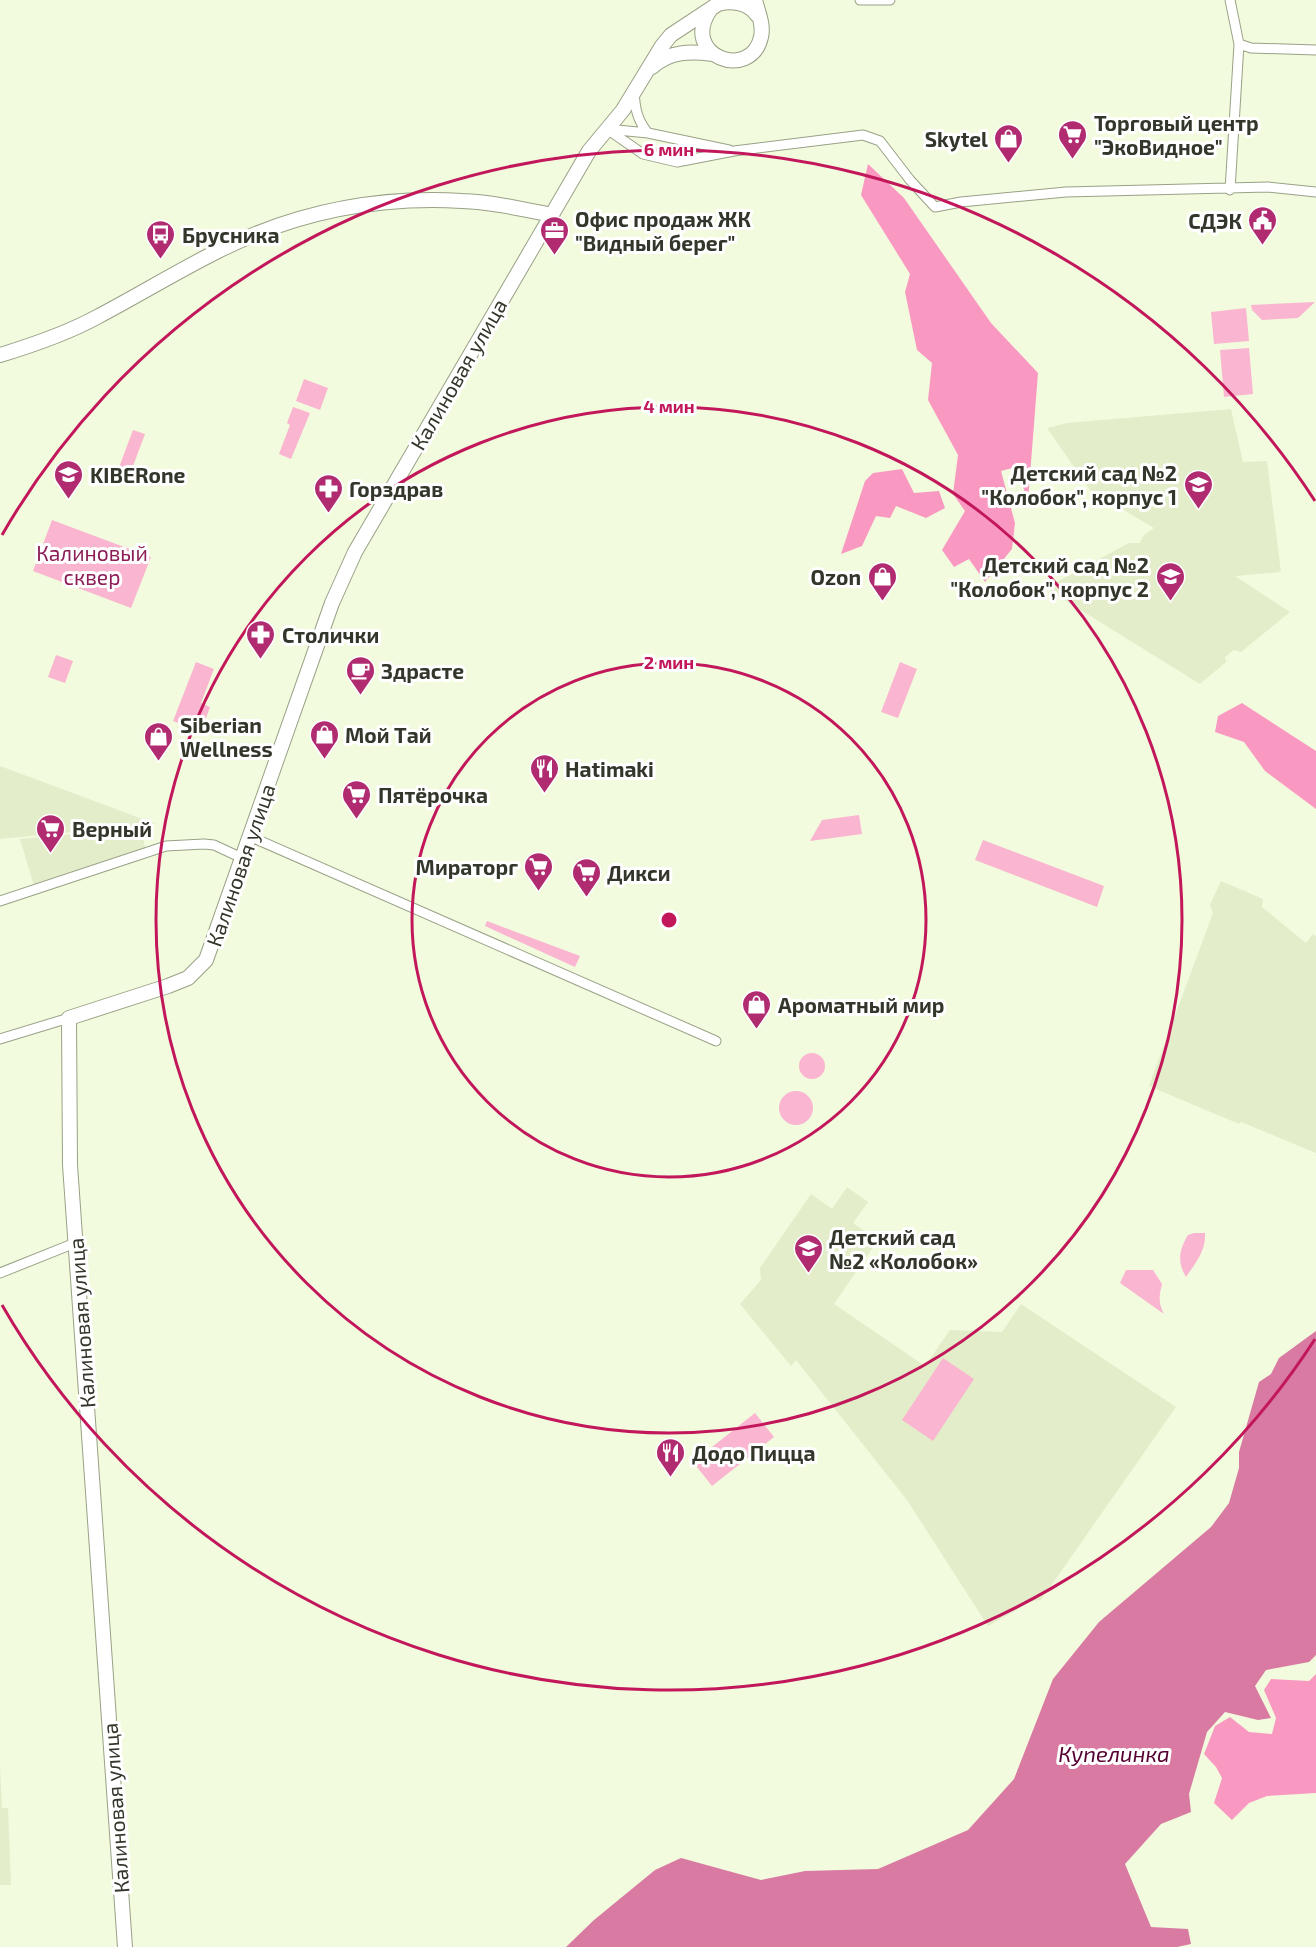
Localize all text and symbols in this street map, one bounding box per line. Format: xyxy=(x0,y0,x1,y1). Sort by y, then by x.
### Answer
place label: Торговый центр "ЭкоВидное" xyxy=(1094,110,1259,159)
supermarket icon: Торговый центр "ЭкоВидное" xyxy=(1057,118,1089,160)
shop icon: Skytel xyxy=(993,122,1025,164)
place label: Skytel xyxy=(925,126,988,152)
text: 6 мин xyxy=(644,138,694,160)
public building icon: СДЭК xyxy=(1247,204,1279,246)
place label: Офис продаж ЖК "Видный берег" xyxy=(575,206,751,255)
place label: СДЭК xyxy=(1188,208,1243,233)
office icon: Офис продаж ЖК "Видный берег" xyxy=(538,214,570,256)
bus stop icon: Брусника xyxy=(145,218,177,260)
place label: Брусника xyxy=(182,222,279,247)
street label: Калиновая улица xyxy=(405,294,512,455)
text: 4 мин xyxy=(643,395,695,417)
school or university icon: KIBERone xyxy=(53,458,85,500)
place label: Детский сад №2 "Колобок", корпус 1 xyxy=(981,460,1177,509)
place label: KIBERone xyxy=(90,462,186,487)
school or university icon: Детский сад №2 "Колобок", корпус 1 xyxy=(1182,468,1214,510)
pharmacy icon: Горздрав xyxy=(312,472,344,514)
place label: Горздрав xyxy=(349,476,443,501)
park label: Калиновый сквер xyxy=(36,540,148,589)
place label: Детский сад №2 "Колобок", корпус 2 xyxy=(950,552,1149,601)
shop icon: Ozon xyxy=(866,560,898,602)
school or university icon: Детский сад №2 "Колобок", корпус 2 xyxy=(1154,560,1186,602)
place label: Ozon xyxy=(811,564,861,589)
pharmacy icon: Столички xyxy=(245,618,277,660)
place label: Столички xyxy=(282,622,379,647)
text: 2 мин xyxy=(644,651,694,673)
cafe icon: Здрасте xyxy=(344,654,376,696)
place label: Здрасте xyxy=(381,658,464,683)
place label: Siberian Wellness xyxy=(180,712,273,761)
shop icon: Мой Тай xyxy=(308,718,340,760)
shop icon: Siberian Wellness xyxy=(143,720,175,762)
place label: Мой Тай xyxy=(345,722,432,747)
restaurant icon: Hatimaki xyxy=(528,752,560,794)
place label: Hatimaki xyxy=(565,756,654,781)
supermarket icon: Пятёрочка xyxy=(341,778,373,820)
street label: Калиновая улица xyxy=(200,780,281,950)
place label: Пятёрочка xyxy=(378,782,488,807)
supermarket icon: Верный xyxy=(35,812,67,854)
place label: Верный xyxy=(72,816,152,841)
supermarket icon: Мираторг xyxy=(523,850,555,892)
place label: Мираторг xyxy=(416,854,518,879)
supermarket icon: Дикси xyxy=(570,856,602,898)
place label: Дикси xyxy=(607,860,671,885)
centre of rings xyxy=(659,910,679,930)
shop icon: Ароматный мир xyxy=(741,988,773,1030)
place label: Ароматный мир xyxy=(778,992,945,1017)
place label: Детский сад №2 «Колобок» xyxy=(829,1224,978,1273)
school or university icon: Детский сад №2 «Колобок» xyxy=(792,1232,824,1274)
street label: Калиновая улица xyxy=(63,1237,100,1409)
restaurant icon: Додо Пицца xyxy=(655,1436,687,1478)
place label: Додо Пицца xyxy=(692,1440,816,1465)
street label: Калиновая улица xyxy=(97,1722,134,1894)
water label: Купелинка xyxy=(1058,1740,1170,1766)

